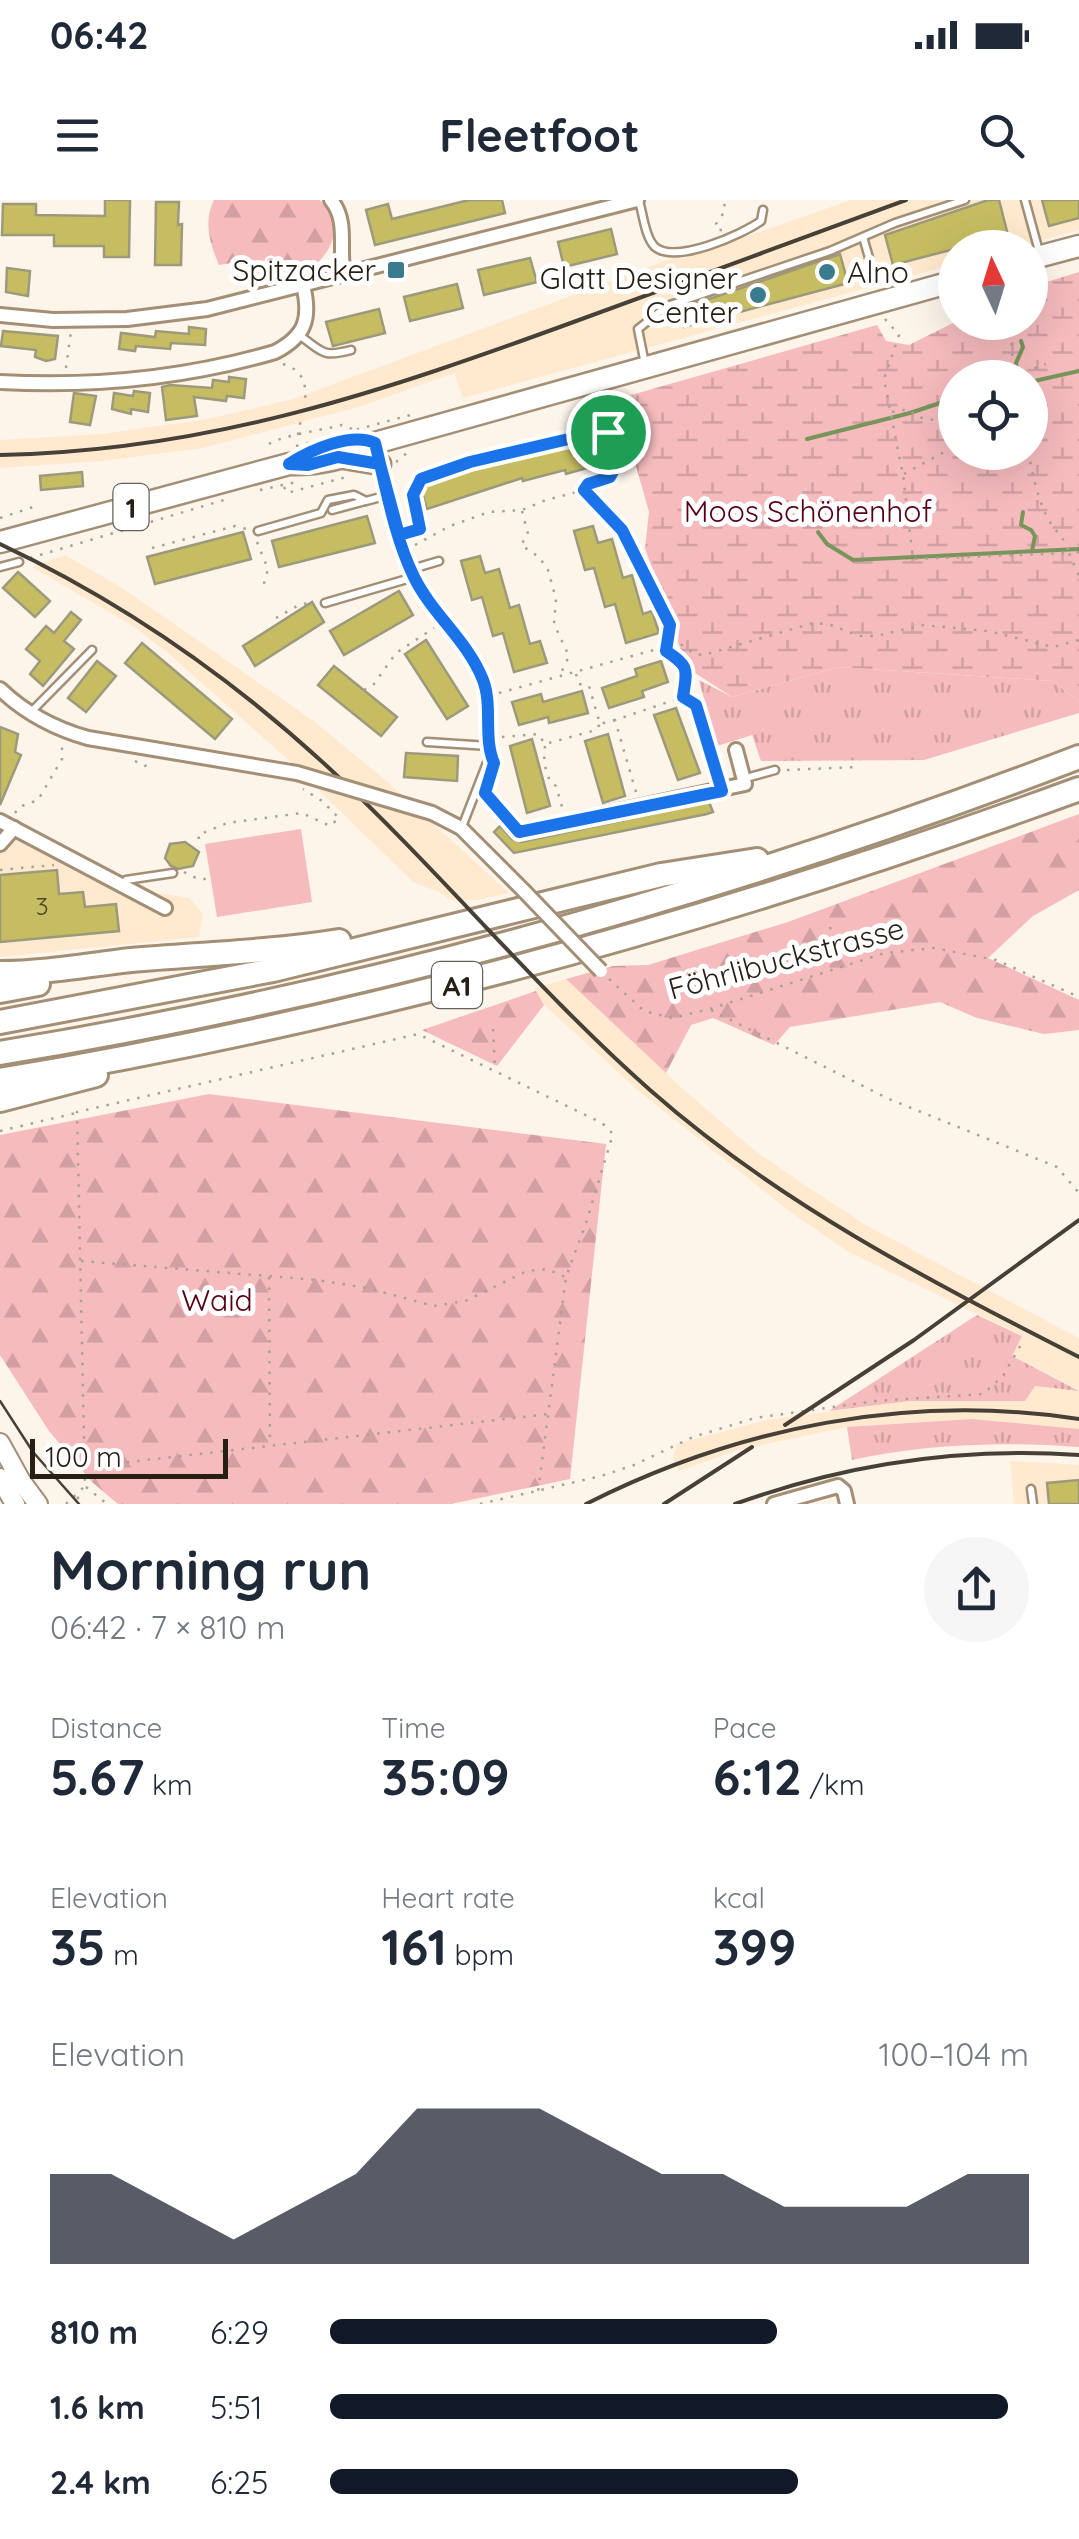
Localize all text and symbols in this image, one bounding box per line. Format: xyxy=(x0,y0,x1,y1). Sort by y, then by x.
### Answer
text: 06:42 xyxy=(50,11,149,59)
text: Fleetfoot xyxy=(439,107,640,163)
icon: menu xyxy=(50,108,105,163)
icon: search xyxy=(974,108,1029,163)
north arrow xyxy=(938,230,1048,340)
map controls xyxy=(938,230,1048,470)
place label: Spitzacker xyxy=(232,251,376,289)
place label: Alno xyxy=(847,253,909,291)
marker: Spitzacker xyxy=(385,259,407,281)
place label: Glatt Designer Center xyxy=(540,259,738,331)
marker: Alno xyxy=(816,261,838,283)
marker: Glatt Designer Center xyxy=(747,284,769,306)
button: locate xyxy=(938,360,1048,470)
pin xyxy=(566,390,651,475)
icon: arrive xyxy=(581,405,636,460)
road number: 1 xyxy=(114,484,148,530)
park label: Moos Schönenhof xyxy=(684,492,932,530)
house number: 3 xyxy=(35,890,49,921)
street label: Föhrlibuckstrasse xyxy=(664,908,908,1008)
road number: A1 xyxy=(432,962,482,1008)
park label: Waid xyxy=(181,1281,253,1319)
scale bar xyxy=(30,1434,228,1478)
text: 100 m xyxy=(45,1439,122,1474)
text: Morning run xyxy=(50,1535,371,1604)
button: share xyxy=(924,1537,1029,1642)
text: 06:42 · 7 × 810 m xyxy=(50,1607,285,1647)
text: Distance xyxy=(50,1710,162,1745)
text: Time xyxy=(381,1710,446,1745)
text: Pace xyxy=(713,1710,777,1745)
text: 5.67 xyxy=(50,1745,144,1808)
text: 35:09 xyxy=(381,1745,510,1808)
text: 6:12 xyxy=(713,1745,802,1808)
text: km xyxy=(144,1767,193,1802)
text: /km xyxy=(802,1767,865,1802)
text: Elevation xyxy=(50,1880,168,1915)
text: Heart rate xyxy=(381,1880,515,1915)
text: kcal xyxy=(713,1880,765,1915)
text: 35 xyxy=(50,1915,106,1978)
text: 161 xyxy=(381,1915,447,1978)
text: 399 xyxy=(713,1915,796,1978)
text: m xyxy=(106,1937,139,1972)
text: bpm xyxy=(447,1937,514,1972)
text: Elevation xyxy=(50,2034,185,2074)
text: 100–104 m xyxy=(879,2034,1029,2074)
text: 810 m xyxy=(50,2312,138,2352)
text: 6:29 xyxy=(210,2312,269,2352)
text: 1.6 km xyxy=(50,2387,145,2427)
text: 5:51 xyxy=(210,2387,263,2427)
text: 2.4 km xyxy=(50,2462,151,2502)
text: 6:25 xyxy=(210,2462,268,2502)

